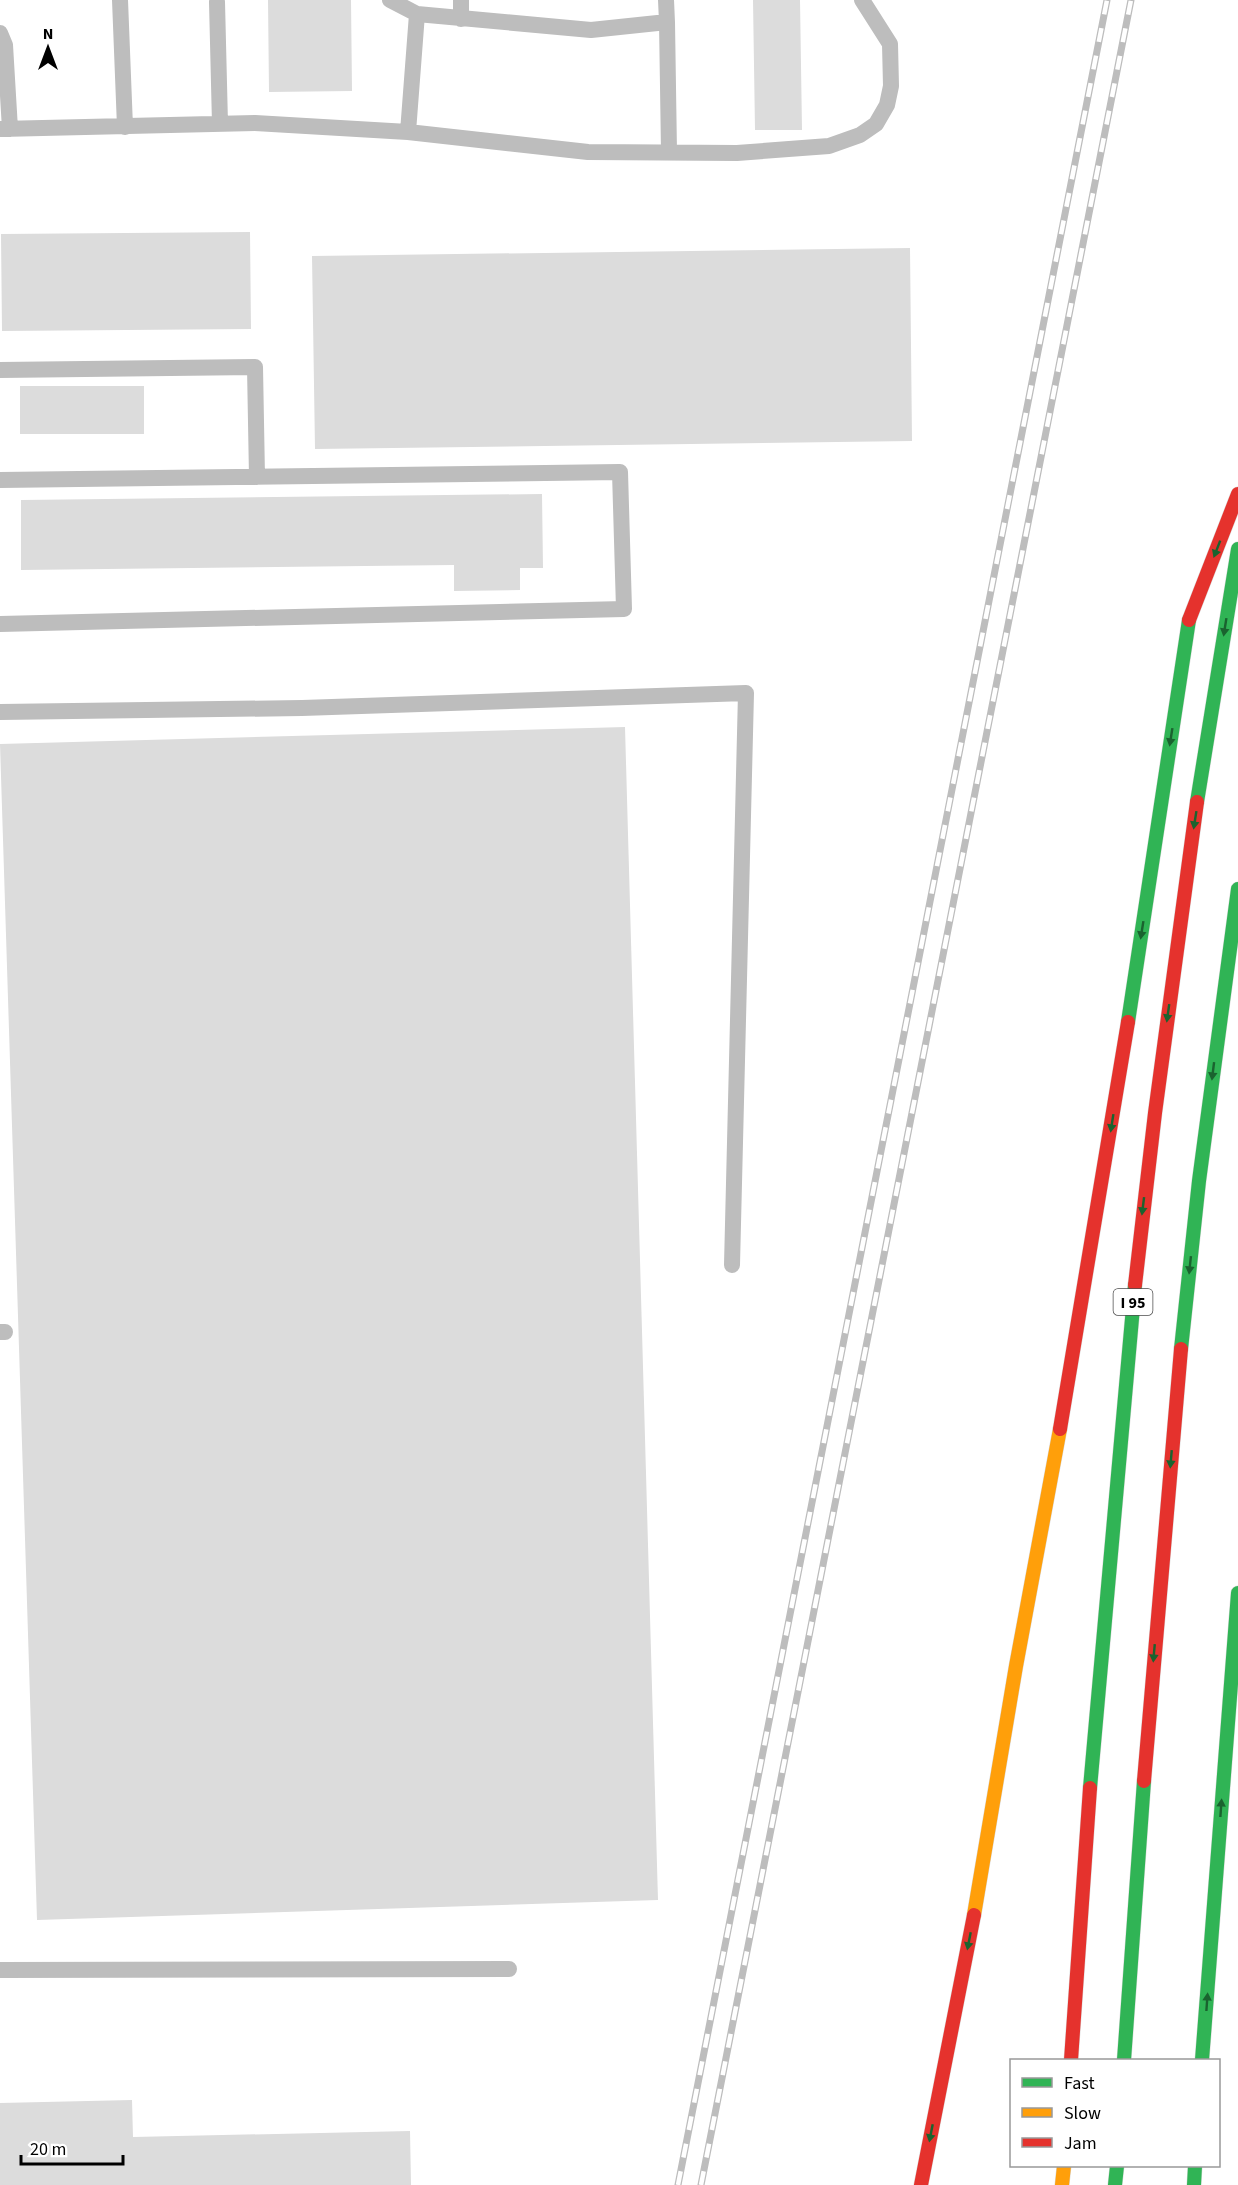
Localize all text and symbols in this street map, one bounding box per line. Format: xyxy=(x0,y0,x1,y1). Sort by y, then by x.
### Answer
north arrow xyxy=(18,18,78,78)
text: N xyxy=(43,23,53,45)
one-way arrow xyxy=(1212,540,1221,558)
one-way arrow xyxy=(1220,618,1229,637)
one-way arrow xyxy=(1167,728,1176,747)
one-way arrow xyxy=(1191,810,1200,829)
one-way arrow xyxy=(1137,921,1146,940)
one-way arrow xyxy=(1163,1003,1173,1022)
one-way arrow xyxy=(1209,1062,1218,1081)
one-way arrow xyxy=(1108,1113,1117,1132)
one-way arrow xyxy=(1139,1197,1148,1216)
one-way arrow xyxy=(1186,1256,1195,1275)
road number: I 95 xyxy=(1114,1289,1152,1315)
one-way arrow xyxy=(1166,1450,1176,1469)
one-way arrow xyxy=(1149,1644,1159,1663)
one-way arrow xyxy=(1216,1798,1226,1817)
one-way arrow xyxy=(964,1932,973,1951)
one-way arrow xyxy=(1202,1993,1211,2012)
legend xyxy=(1010,2059,1220,2167)
text: Fast xyxy=(1064,2071,1095,2096)
text: Slow xyxy=(1064,2101,1101,2126)
one-way arrow xyxy=(926,2124,935,2143)
scale bar xyxy=(21,2128,123,2166)
text: Jam xyxy=(1064,2131,1097,2156)
text: 20 m xyxy=(30,2137,66,2162)

